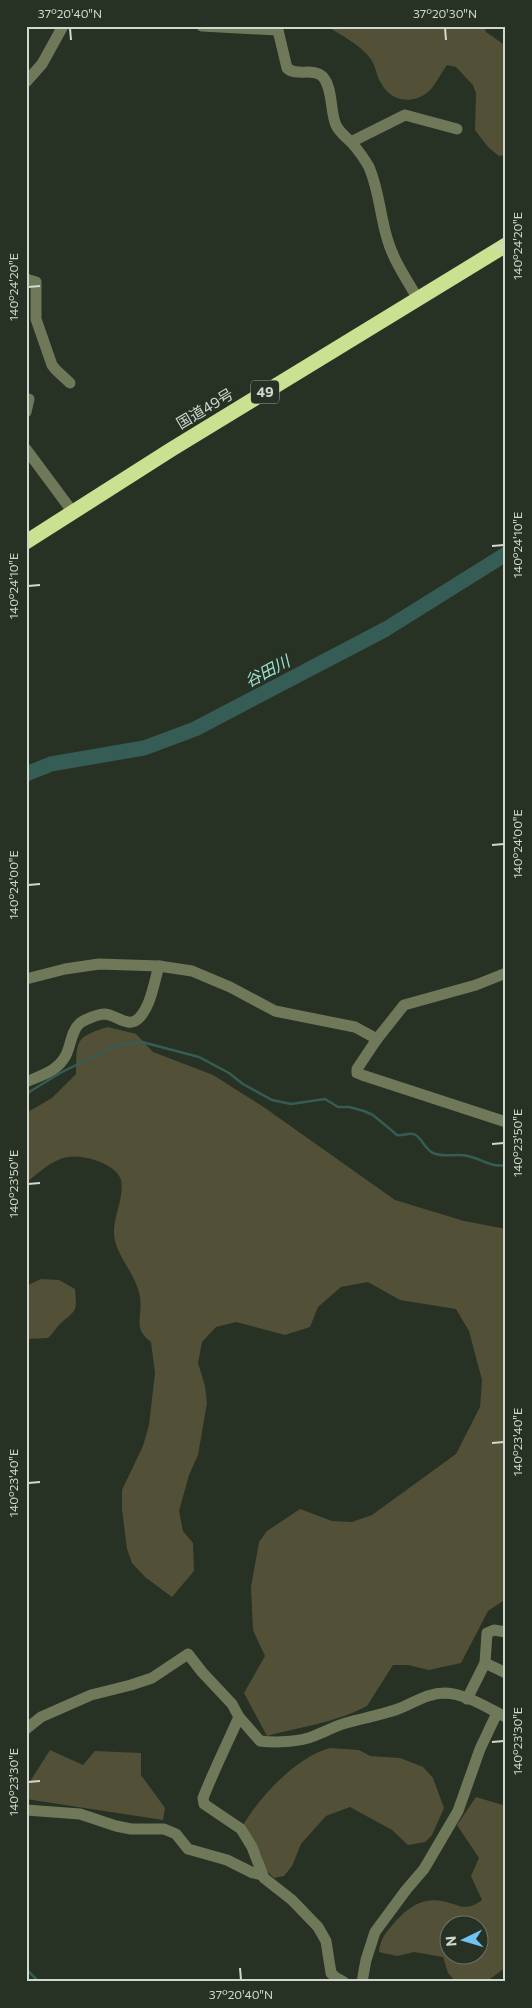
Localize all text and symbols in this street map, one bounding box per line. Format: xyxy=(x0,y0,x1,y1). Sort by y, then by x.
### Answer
text: 37°20'40"N xyxy=(38,6,102,20)
text: 37°20'30"N xyxy=(413,6,477,20)
text: 140°24'20"E xyxy=(510,212,524,280)
text: 140°24'20"E xyxy=(6,253,20,321)
road number: 49 xyxy=(251,381,279,404)
street label: 国道49号 xyxy=(173,384,236,432)
text: 140°24'10"E xyxy=(510,512,524,578)
text: 140°24'10"E xyxy=(6,553,20,619)
water label: 谷田川 xyxy=(241,650,294,690)
text: 140°24'00"E xyxy=(510,809,524,879)
text: 140°24'00"E xyxy=(6,850,20,920)
text: 140°23'50"E xyxy=(510,1109,524,1177)
text: 140°23'50"E xyxy=(6,1150,20,1218)
text: 140°23'40"E xyxy=(510,1408,524,1476)
text: 140°23'40"E xyxy=(6,1449,20,1517)
text: 140°23'30"E xyxy=(510,1707,524,1775)
text: 140°23'30"E xyxy=(6,1748,20,1816)
north arrow xyxy=(440,1916,490,1966)
text: N xyxy=(442,1935,459,1947)
text: 37°20'40"N xyxy=(209,1987,273,2001)

